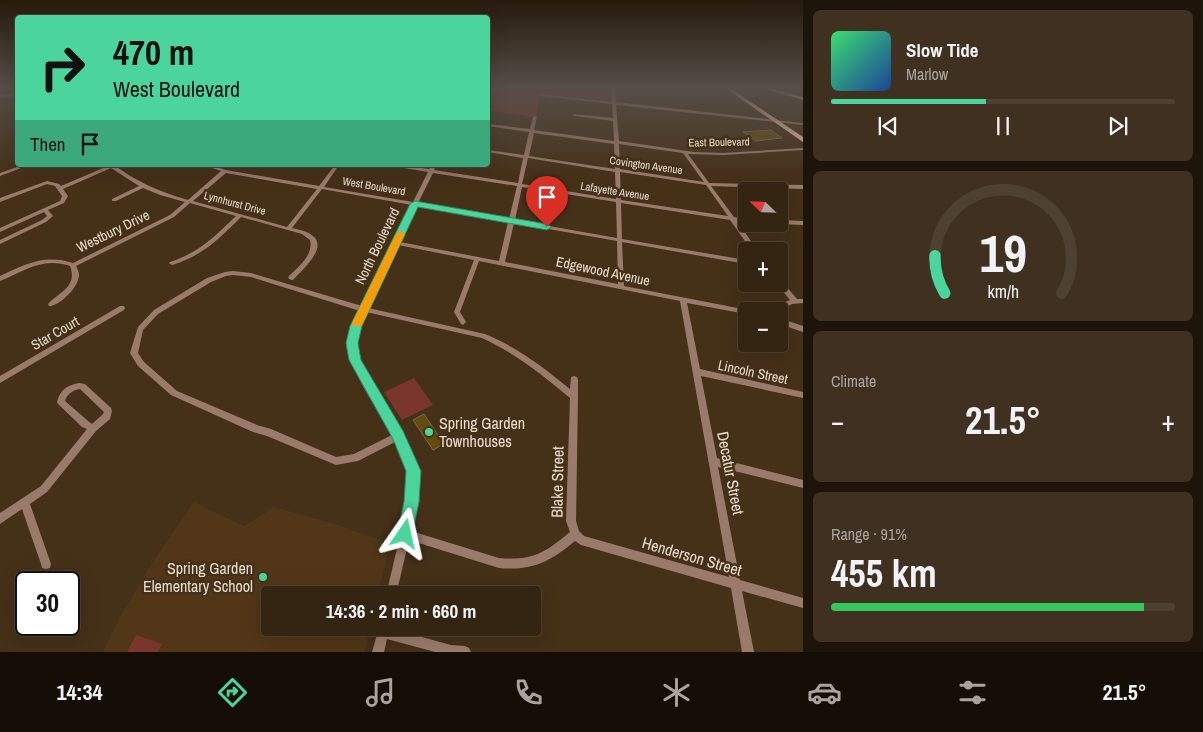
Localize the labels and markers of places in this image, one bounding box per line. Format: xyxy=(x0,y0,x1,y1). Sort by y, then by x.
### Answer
pin xyxy=(526,176,568,227)
place label: Spring Garden Townhouses xyxy=(439,412,525,452)
marker: Spring Garden Townhouses xyxy=(423,426,435,438)
place label: Spring Garden Elementary School xyxy=(143,557,253,597)
marker: Spring Garden Elementary School xyxy=(257,571,269,583)

